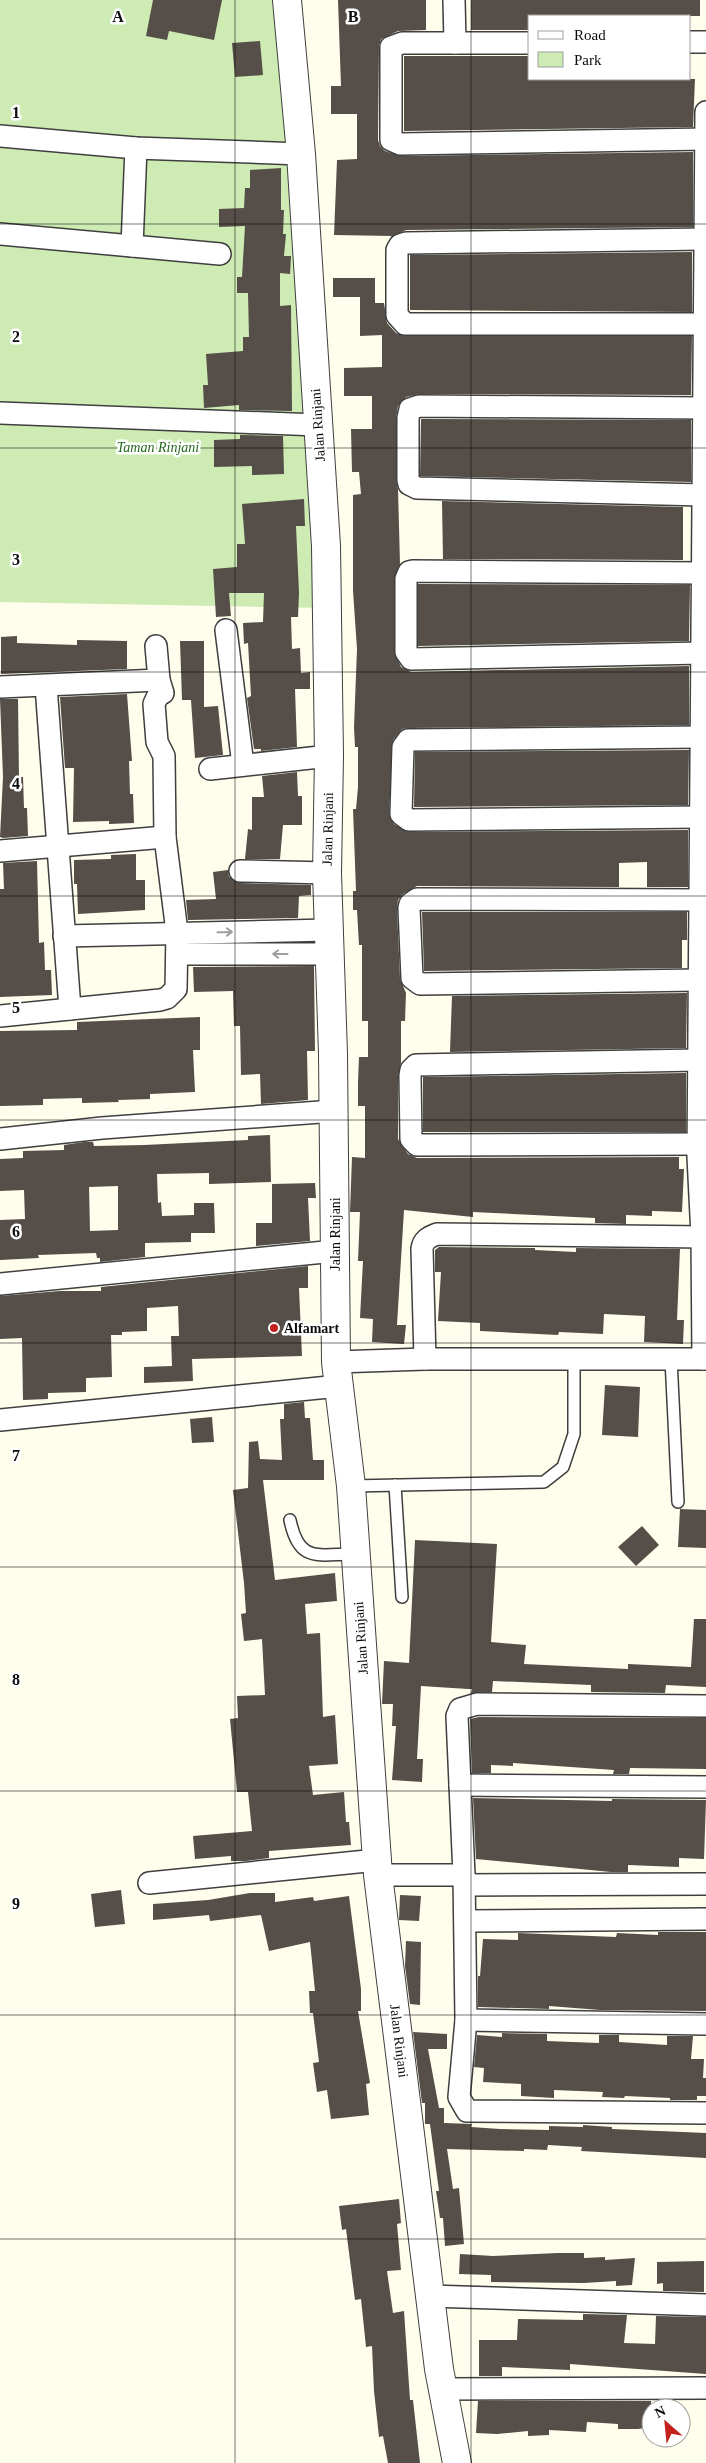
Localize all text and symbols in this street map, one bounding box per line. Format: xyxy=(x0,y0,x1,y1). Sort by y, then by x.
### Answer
text: A xyxy=(112,8,124,25)
text: B xyxy=(348,8,359,25)
legend xyxy=(528,15,691,80)
text: Road xyxy=(574,27,606,43)
text: Park xyxy=(574,52,602,68)
text: 1 xyxy=(12,104,20,121)
text: 2 xyxy=(12,328,20,345)
street label: Jalan Rinjani xyxy=(308,388,328,462)
park label: Taman Rinjani xyxy=(117,440,199,455)
text: 3 xyxy=(12,551,20,568)
text: 4 xyxy=(12,775,20,792)
street label: Jalan Rinjani xyxy=(320,792,336,866)
one-way arrow xyxy=(217,927,233,937)
one-way arrow xyxy=(272,949,288,959)
text: 5 xyxy=(12,999,20,1016)
street label: Jalan Rinjani xyxy=(328,1197,343,1271)
text: 6 xyxy=(12,1223,20,1240)
place label: Alfamart xyxy=(284,1321,340,1336)
marker: Alfamart xyxy=(268,1322,280,1334)
text: 7 xyxy=(12,1447,20,1464)
street label: Jalan Rinjani xyxy=(351,1601,371,1675)
text: 8 xyxy=(12,1671,20,1688)
text: 9 xyxy=(12,1895,20,1912)
street label: Jalan Rinjani xyxy=(387,2004,411,2078)
north arrow xyxy=(641,2398,691,2448)
text: N xyxy=(652,2403,668,2421)

